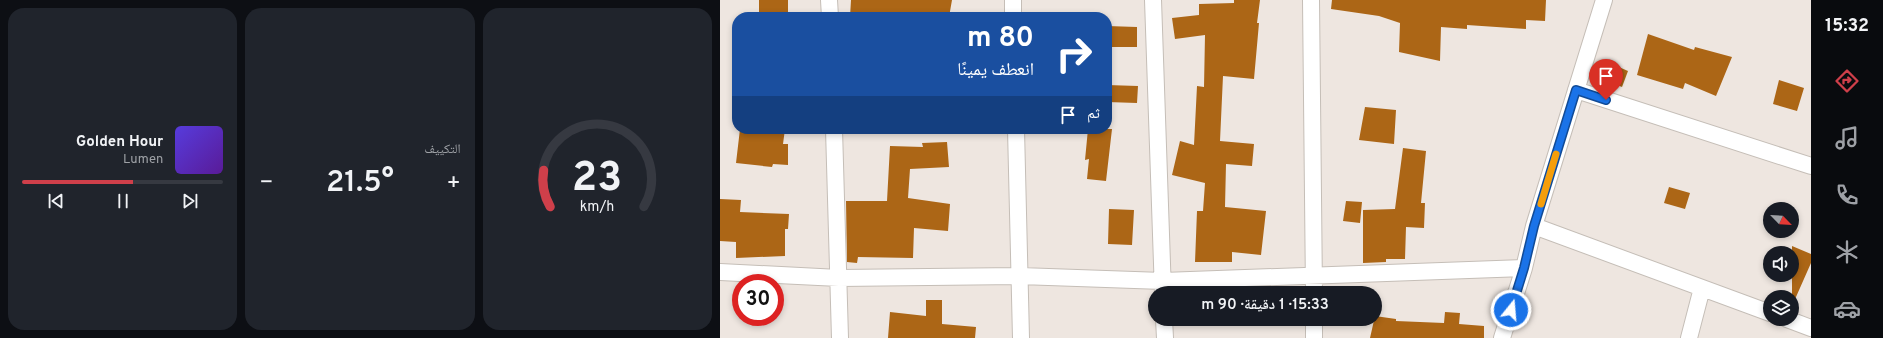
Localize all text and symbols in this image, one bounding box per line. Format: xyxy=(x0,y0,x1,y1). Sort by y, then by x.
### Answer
text: 15:32 xyxy=(1825,15,1869,38)
text: 80 m xyxy=(967,21,1034,57)
icon: right xyxy=(1048,28,1100,80)
text: انعطف يمينًا xyxy=(957,59,1034,82)
pin xyxy=(1589,59,1623,100)
icon: arrive xyxy=(1595,65,1617,87)
icon: directions xyxy=(1833,67,1861,95)
icon: arrive xyxy=(1057,104,1079,126)
text: ثم xyxy=(1087,105,1100,124)
icon: music xyxy=(1833,124,1861,152)
text: Golden Hour xyxy=(76,133,163,152)
text: التكييف xyxy=(424,142,461,158)
text: Lumen xyxy=(123,152,163,168)
text: 23 xyxy=(572,153,623,206)
text: 21.5° xyxy=(326,165,394,202)
text: − xyxy=(259,170,274,197)
text: + xyxy=(446,170,461,197)
icon: phone xyxy=(1833,181,1861,209)
icon: previous xyxy=(45,190,67,212)
icon: pause xyxy=(112,190,134,212)
icon: next xyxy=(179,190,201,212)
text: km/h xyxy=(580,198,615,216)
north arrow xyxy=(1763,202,1799,238)
map controls xyxy=(1763,202,1799,326)
icon: climate xyxy=(1833,238,1861,266)
button: sound xyxy=(1763,246,1799,282)
speed limit sign: 30 xyxy=(732,274,784,326)
position arrow xyxy=(1490,289,1532,331)
button: layers xyxy=(1763,290,1799,326)
icon: car xyxy=(1833,295,1861,323)
text: 15:33 · 1 دقيقة · 90 m xyxy=(1201,296,1329,315)

